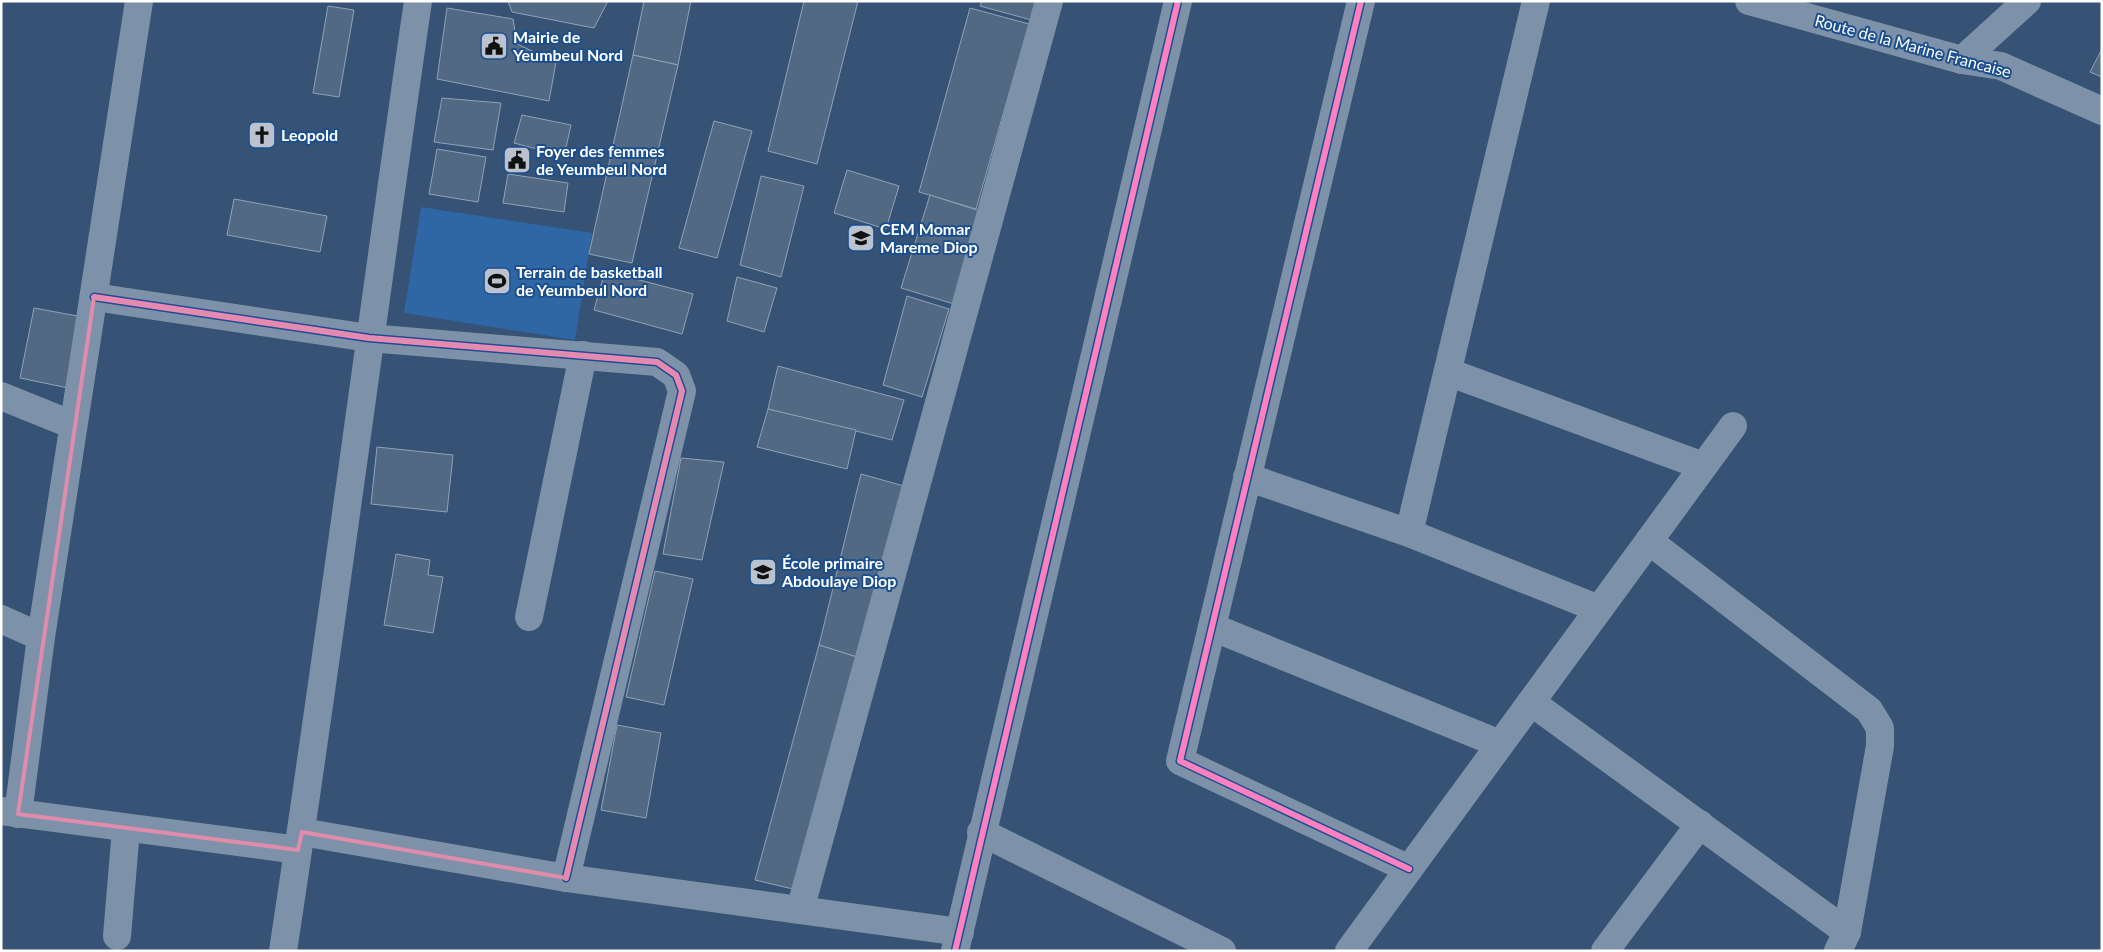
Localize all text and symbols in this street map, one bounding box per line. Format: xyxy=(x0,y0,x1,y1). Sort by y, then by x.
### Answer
street label: Route de la Marine Francaise xyxy=(1813,10,2013,81)
place label: Mairie de Yeumbeul Nord xyxy=(512,27,623,64)
public building icon: Mairie de Yeumbeul Nord xyxy=(479,31,509,61)
church icon: Leopold xyxy=(247,120,277,150)
place label: Leopold xyxy=(281,125,338,144)
place label: Foyer des femmes de Yeumbeul Nord xyxy=(536,141,667,178)
public building icon: Foyer des femmes de Yeumbeul Nord xyxy=(502,145,532,175)
place label: CEM Momar Mareme Diop xyxy=(880,219,978,256)
school or university icon: CEM Momar Mareme Diop xyxy=(846,223,876,253)
place label: Terrain de basketball de Yeumbeul Nord xyxy=(516,262,663,299)
sports icon: Terrain de basketball de Yeumbeul Nord xyxy=(482,266,512,296)
place label: École primaire Abdoulaye Diop xyxy=(781,553,896,590)
school or university icon: École primaire Abdoulaye Diop xyxy=(748,557,778,587)

